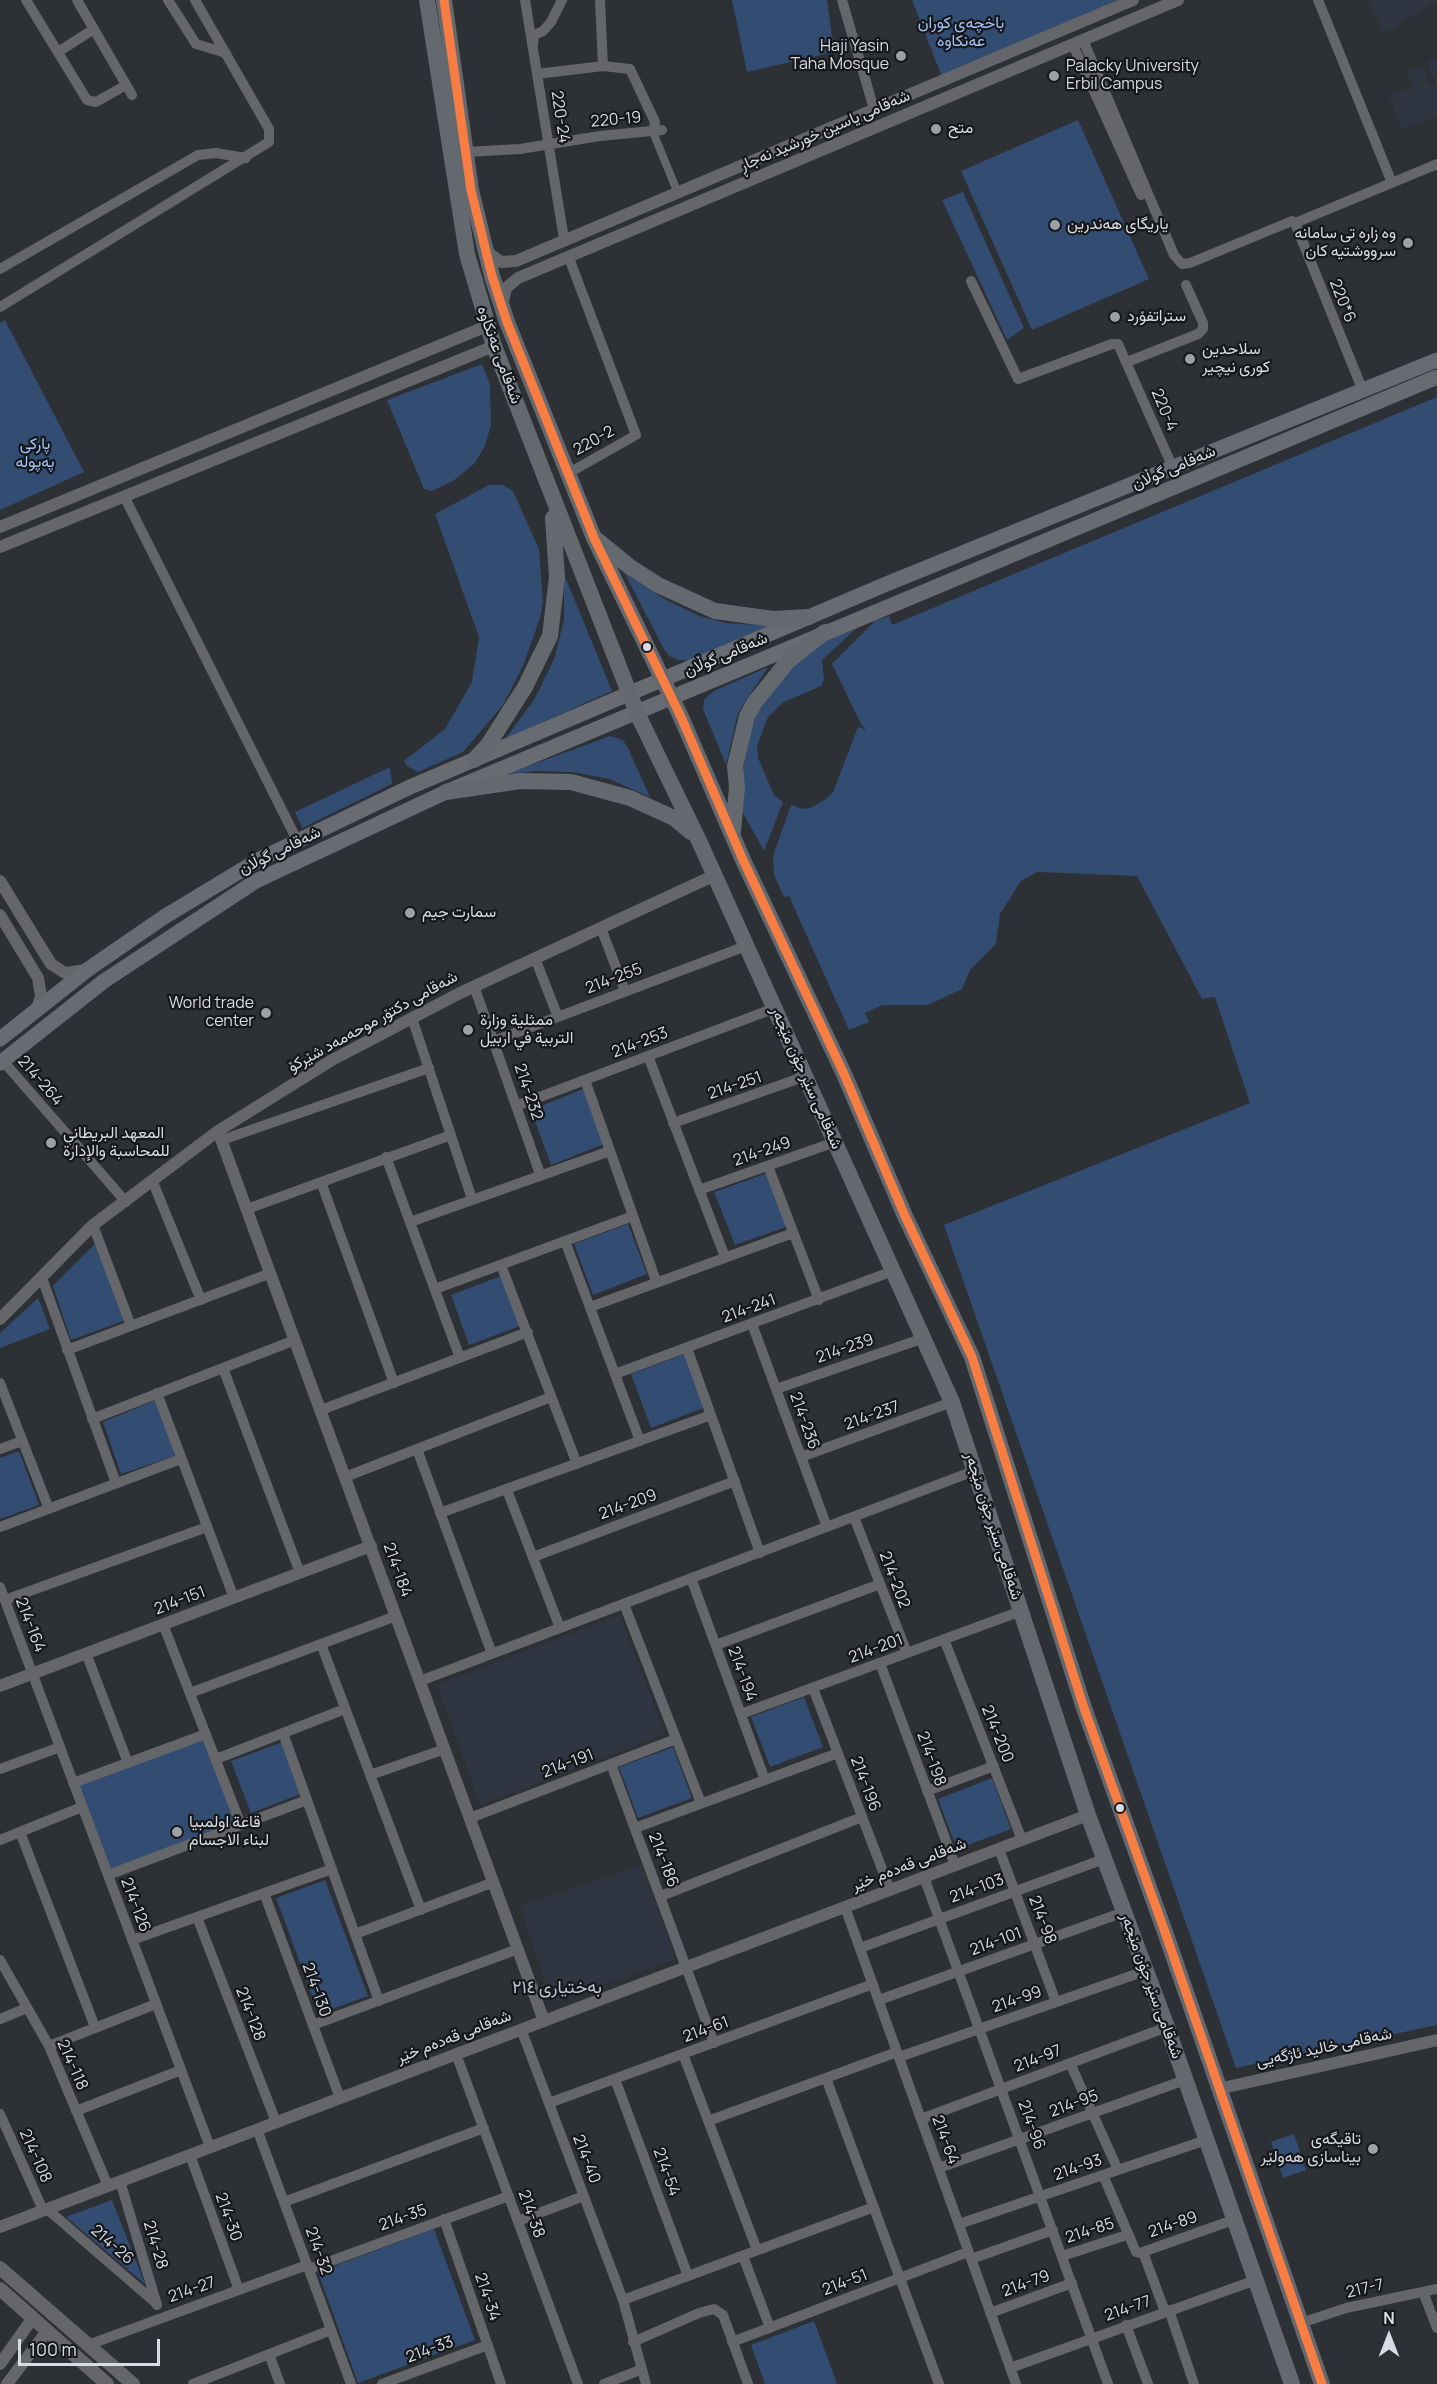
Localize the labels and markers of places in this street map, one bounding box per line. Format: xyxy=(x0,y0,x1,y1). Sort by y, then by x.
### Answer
place label: Haji Yasin Taha Mosque xyxy=(791,37,889,75)
marker: Haji Yasin Taha Mosque xyxy=(894,49,908,63)
place label: Palacky University Erbil Campus xyxy=(1066,57,1199,95)
marker: Palacky University Erbil Campus xyxy=(1047,69,1061,83)
place label: متح xyxy=(948,119,973,139)
marker: متح xyxy=(929,122,943,136)
place label: یاریگای هەندرین xyxy=(1067,215,1169,235)
marker: یاریگای هەندرین xyxy=(1048,218,1062,232)
place label: وه زاره تى سامانه سرووشتيه كان xyxy=(1294,224,1396,262)
marker: وه زاره تى سامانه سرووشتيه كان xyxy=(1401,236,1415,250)
place label: ستراتفۆرد xyxy=(1127,307,1186,327)
marker: ستراتفۆرد xyxy=(1108,310,1122,324)
place label: سلاحدین كوری نیچیر xyxy=(1202,340,1270,378)
marker: سلاحدین كوری نیچیر xyxy=(1183,352,1197,366)
unlabelled marker xyxy=(641,641,653,653)
place label: سمارت جیم xyxy=(422,903,496,923)
marker: سمارت جیم xyxy=(403,906,417,920)
place label: World trade center xyxy=(169,994,254,1032)
marker: World trade center xyxy=(259,1006,273,1020)
place label: ممثلية وزارة التربية في اربيل xyxy=(480,1011,573,1049)
marker: ممثلية وزارة التربية في اربيل xyxy=(461,1023,475,1037)
place label: المعهد البريطاني للمحاسبة والإدارة xyxy=(63,1124,170,1162)
marker: المعهد البريطاني للمحاسبة والإدارة xyxy=(44,1136,58,1150)
unlabelled marker xyxy=(1114,1802,1126,1814)
place label: قاعة اولمبيا لبناء الاجسام xyxy=(189,1813,269,1851)
marker: قاعة اولمبيا لبناء الاجسام xyxy=(170,1825,184,1839)
place label: تاقیگەی بیناسازی هەولێر xyxy=(1260,2130,1361,2168)
marker: تاقیگەی بیناسازی هەولێر xyxy=(1366,2142,1380,2156)

